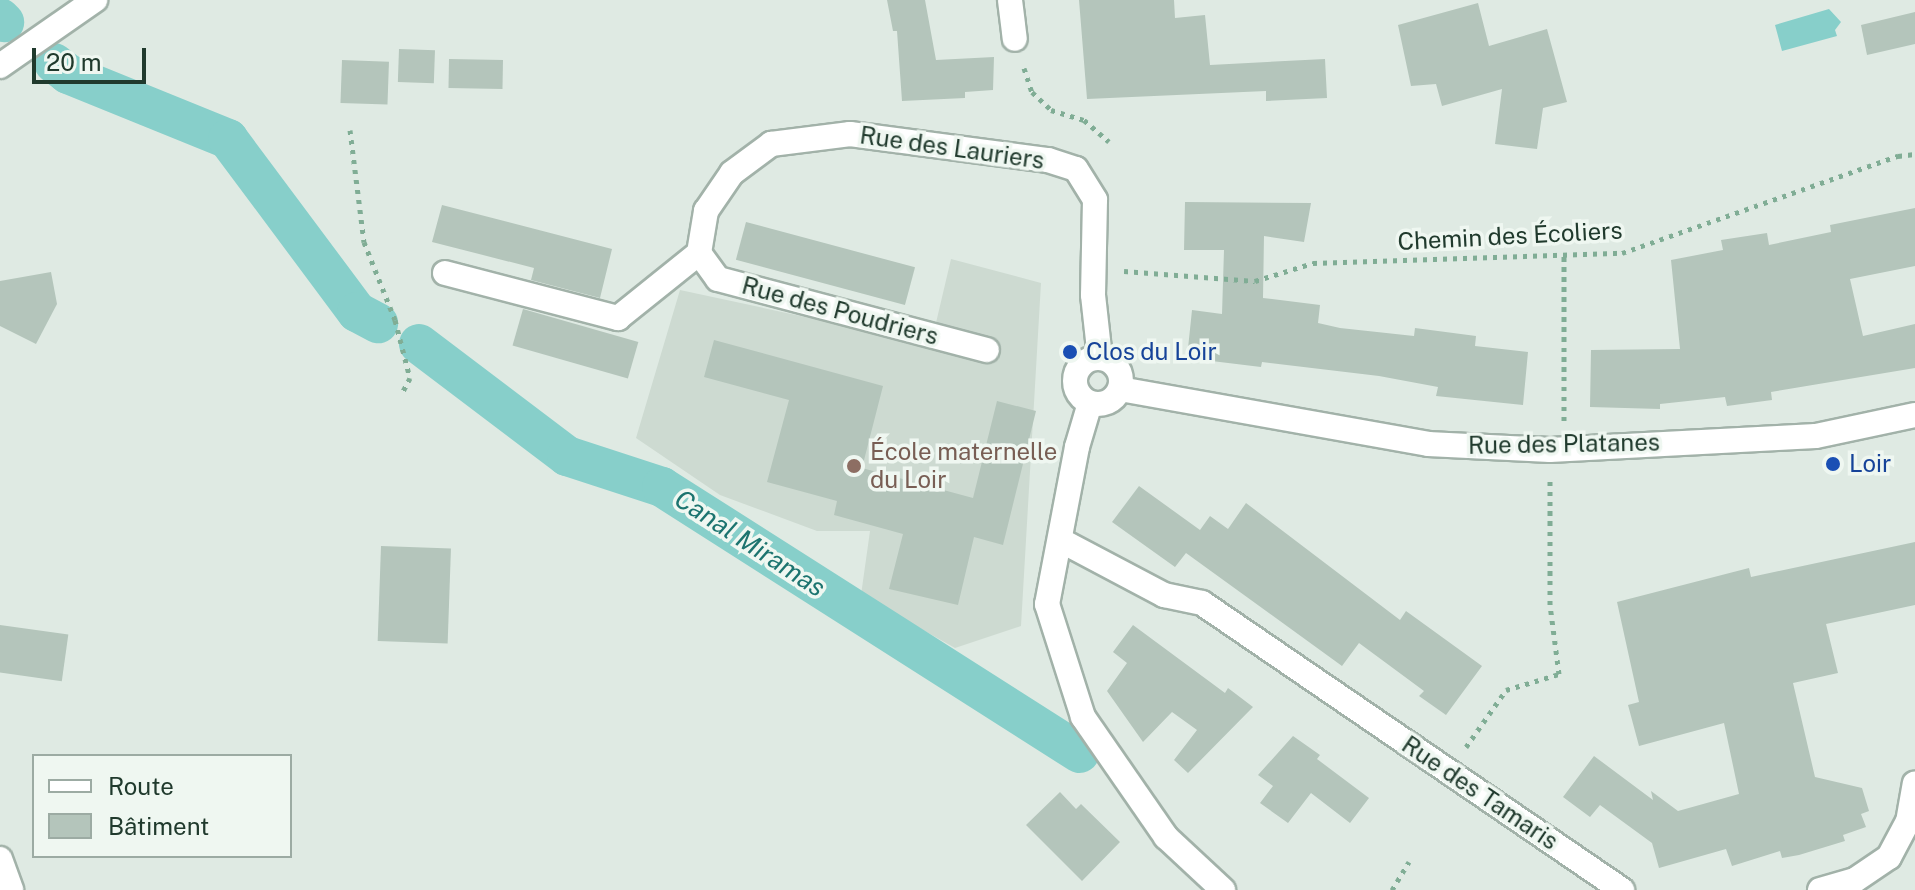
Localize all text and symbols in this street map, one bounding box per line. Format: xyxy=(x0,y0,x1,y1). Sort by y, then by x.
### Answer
scale bar xyxy=(36,32,150,82)
text: 20 m xyxy=(46,48,102,76)
street label: Rue des Lauriers xyxy=(858,121,1046,175)
street label: Chemin des Écoliers xyxy=(1397,216,1623,256)
street label: Rue des Poudriers xyxy=(738,271,942,351)
place label: Clos du Loir xyxy=(1086,338,1217,366)
marker: Clos du Loir xyxy=(1061,343,1079,361)
street label: Rue des Platanes xyxy=(1468,428,1660,460)
place label: École maternelle du Loir xyxy=(870,438,1057,494)
place label: Loir xyxy=(1849,450,1891,478)
marker: Loir xyxy=(1824,455,1842,473)
marker: École maternelle du Loir xyxy=(845,457,863,475)
water label: Canal Miramas xyxy=(669,483,831,603)
street label: Rue des Tamaris xyxy=(1396,730,1564,856)
legend xyxy=(32,754,292,858)
text: Route xyxy=(108,772,174,800)
text: Bâtiment xyxy=(108,812,209,840)

